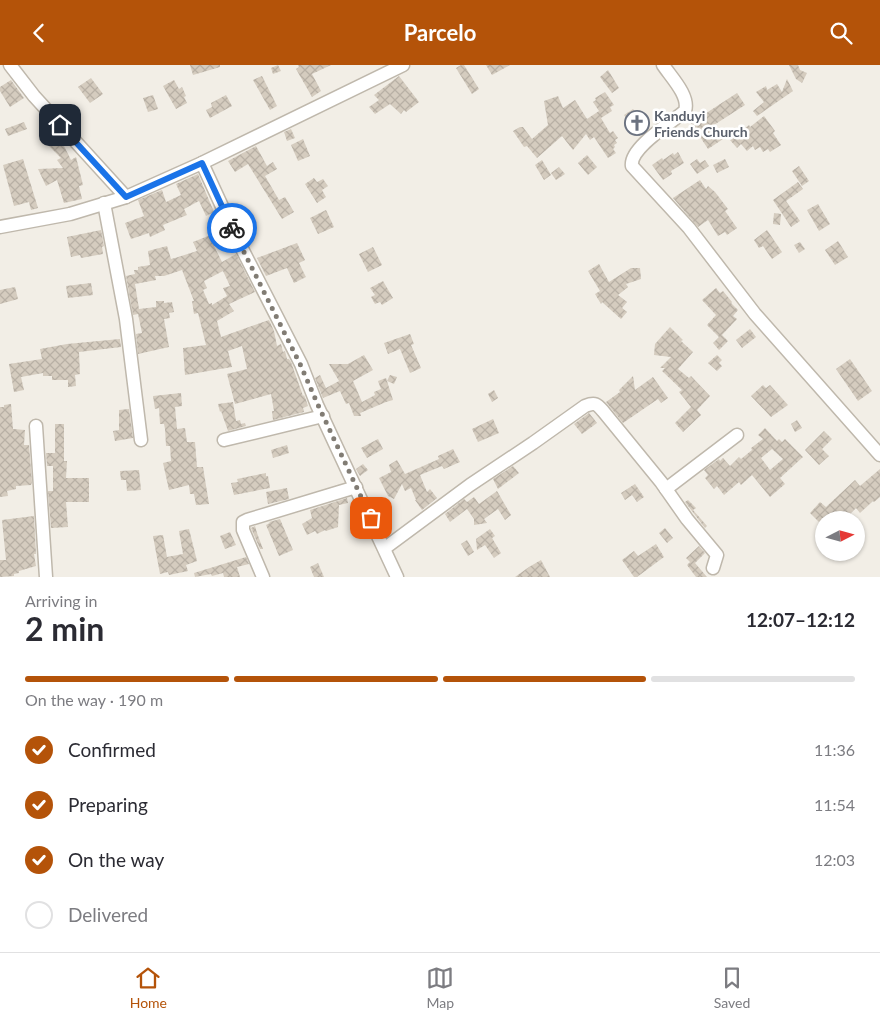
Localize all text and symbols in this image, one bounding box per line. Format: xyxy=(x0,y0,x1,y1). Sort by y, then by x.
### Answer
icon: back xyxy=(25,19,53,47)
text: Parcelo xyxy=(404,19,476,46)
icon: search xyxy=(827,19,855,47)
pin xyxy=(39,104,81,146)
place label: Kanduyi Friends Church xyxy=(654,107,748,140)
church icon: Kanduyi Friends Church xyxy=(624,110,650,136)
icon: home xyxy=(46,111,74,139)
courier xyxy=(207,203,257,253)
icon: bike xyxy=(218,214,246,242)
pin xyxy=(350,497,392,539)
icon: bag xyxy=(357,504,385,532)
north arrow xyxy=(815,511,865,561)
map controls xyxy=(815,511,865,561)
text: Arriving in xyxy=(25,591,98,610)
text: 12:07–12:12 xyxy=(746,608,855,631)
text: 2 min xyxy=(25,609,104,648)
text: On the way · 190 m xyxy=(25,690,163,709)
icon: check xyxy=(25,736,53,764)
text: Confirmed xyxy=(68,738,156,761)
text: 11:36 xyxy=(814,740,855,759)
icon: check xyxy=(25,791,53,819)
text: Preparing xyxy=(68,793,148,816)
text: 11:54 xyxy=(814,795,855,814)
icon: check xyxy=(25,846,53,874)
text: On the way xyxy=(68,848,164,871)
text: 12:03 xyxy=(814,850,855,869)
text: Delivered xyxy=(68,903,148,926)
tab: Home xyxy=(130,964,167,1011)
tab: Map xyxy=(426,964,454,1011)
tab: Saved xyxy=(714,964,750,1011)

